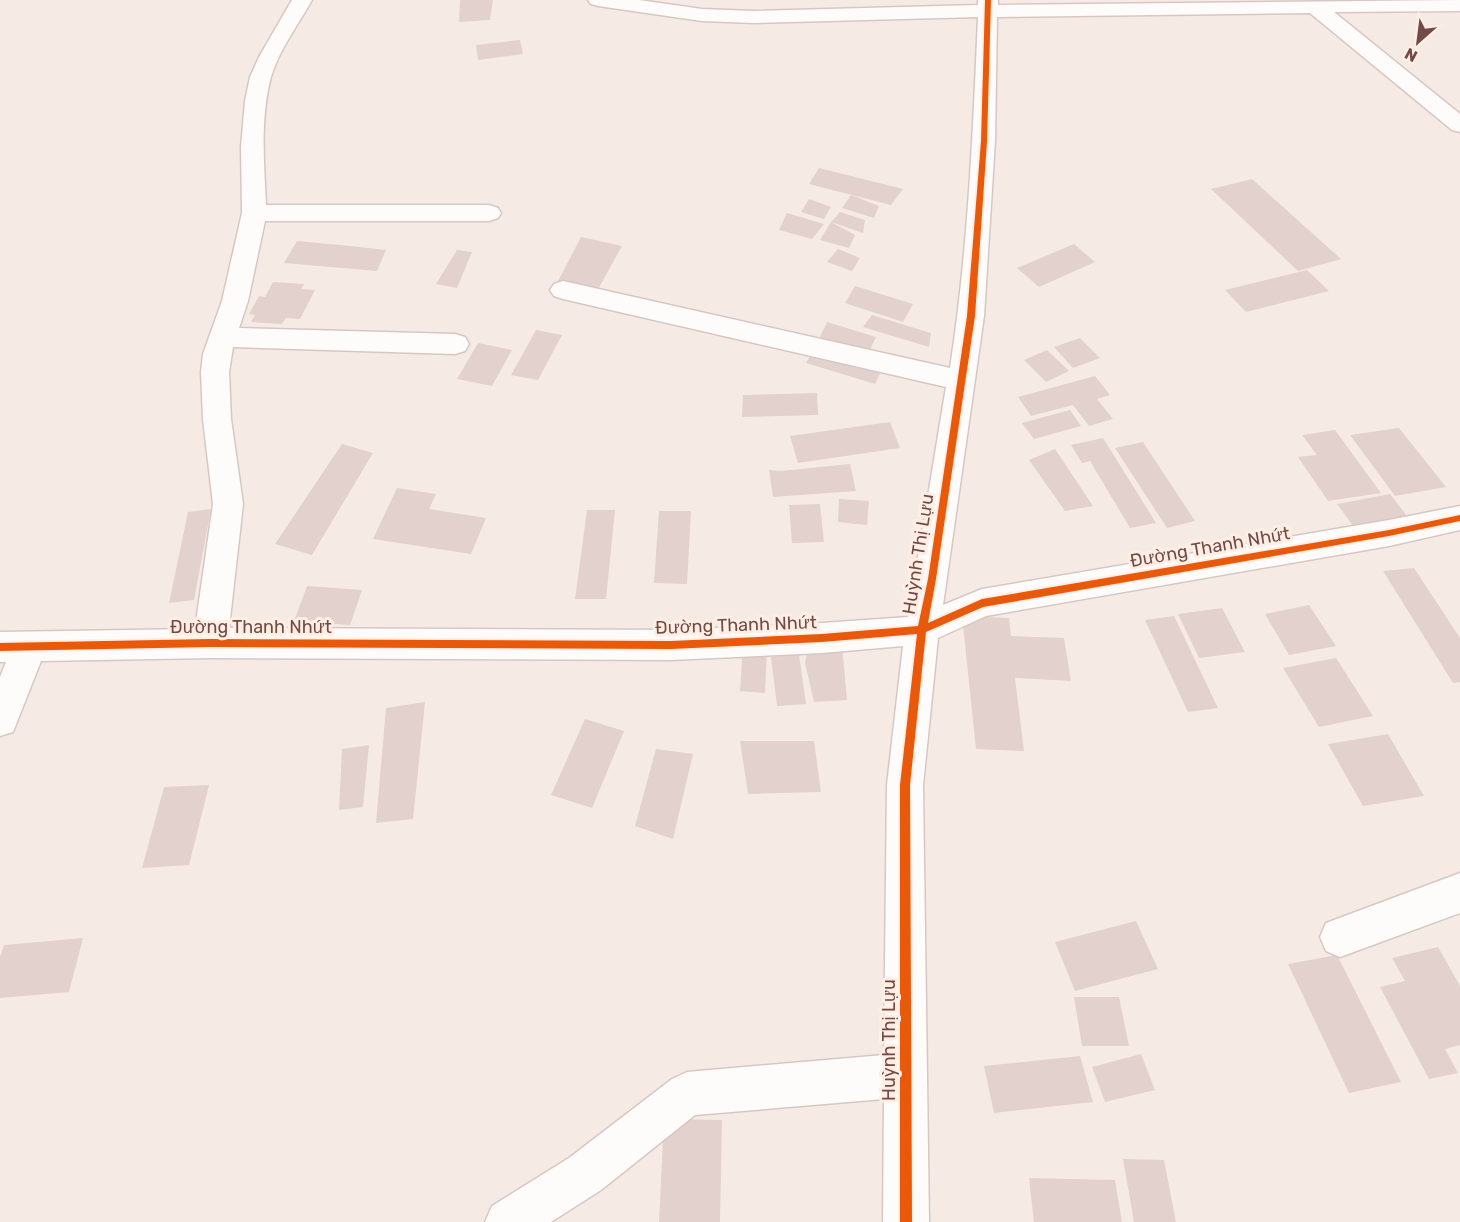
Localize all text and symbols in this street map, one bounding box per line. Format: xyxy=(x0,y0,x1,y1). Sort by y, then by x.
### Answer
north arrow xyxy=(1388,12,1448,72)
text: N xyxy=(1402,44,1421,66)
street label: Huỳnh Thị Lựu xyxy=(898,492,938,616)
street label: Đường Thanh Nhứt xyxy=(1128,522,1292,572)
street label: Đường Thanh Nhứt xyxy=(655,611,817,639)
street label: Đường Thanh Nhứt xyxy=(170,616,332,638)
street label: Huỳnh Thị Lựu xyxy=(878,979,900,1101)

